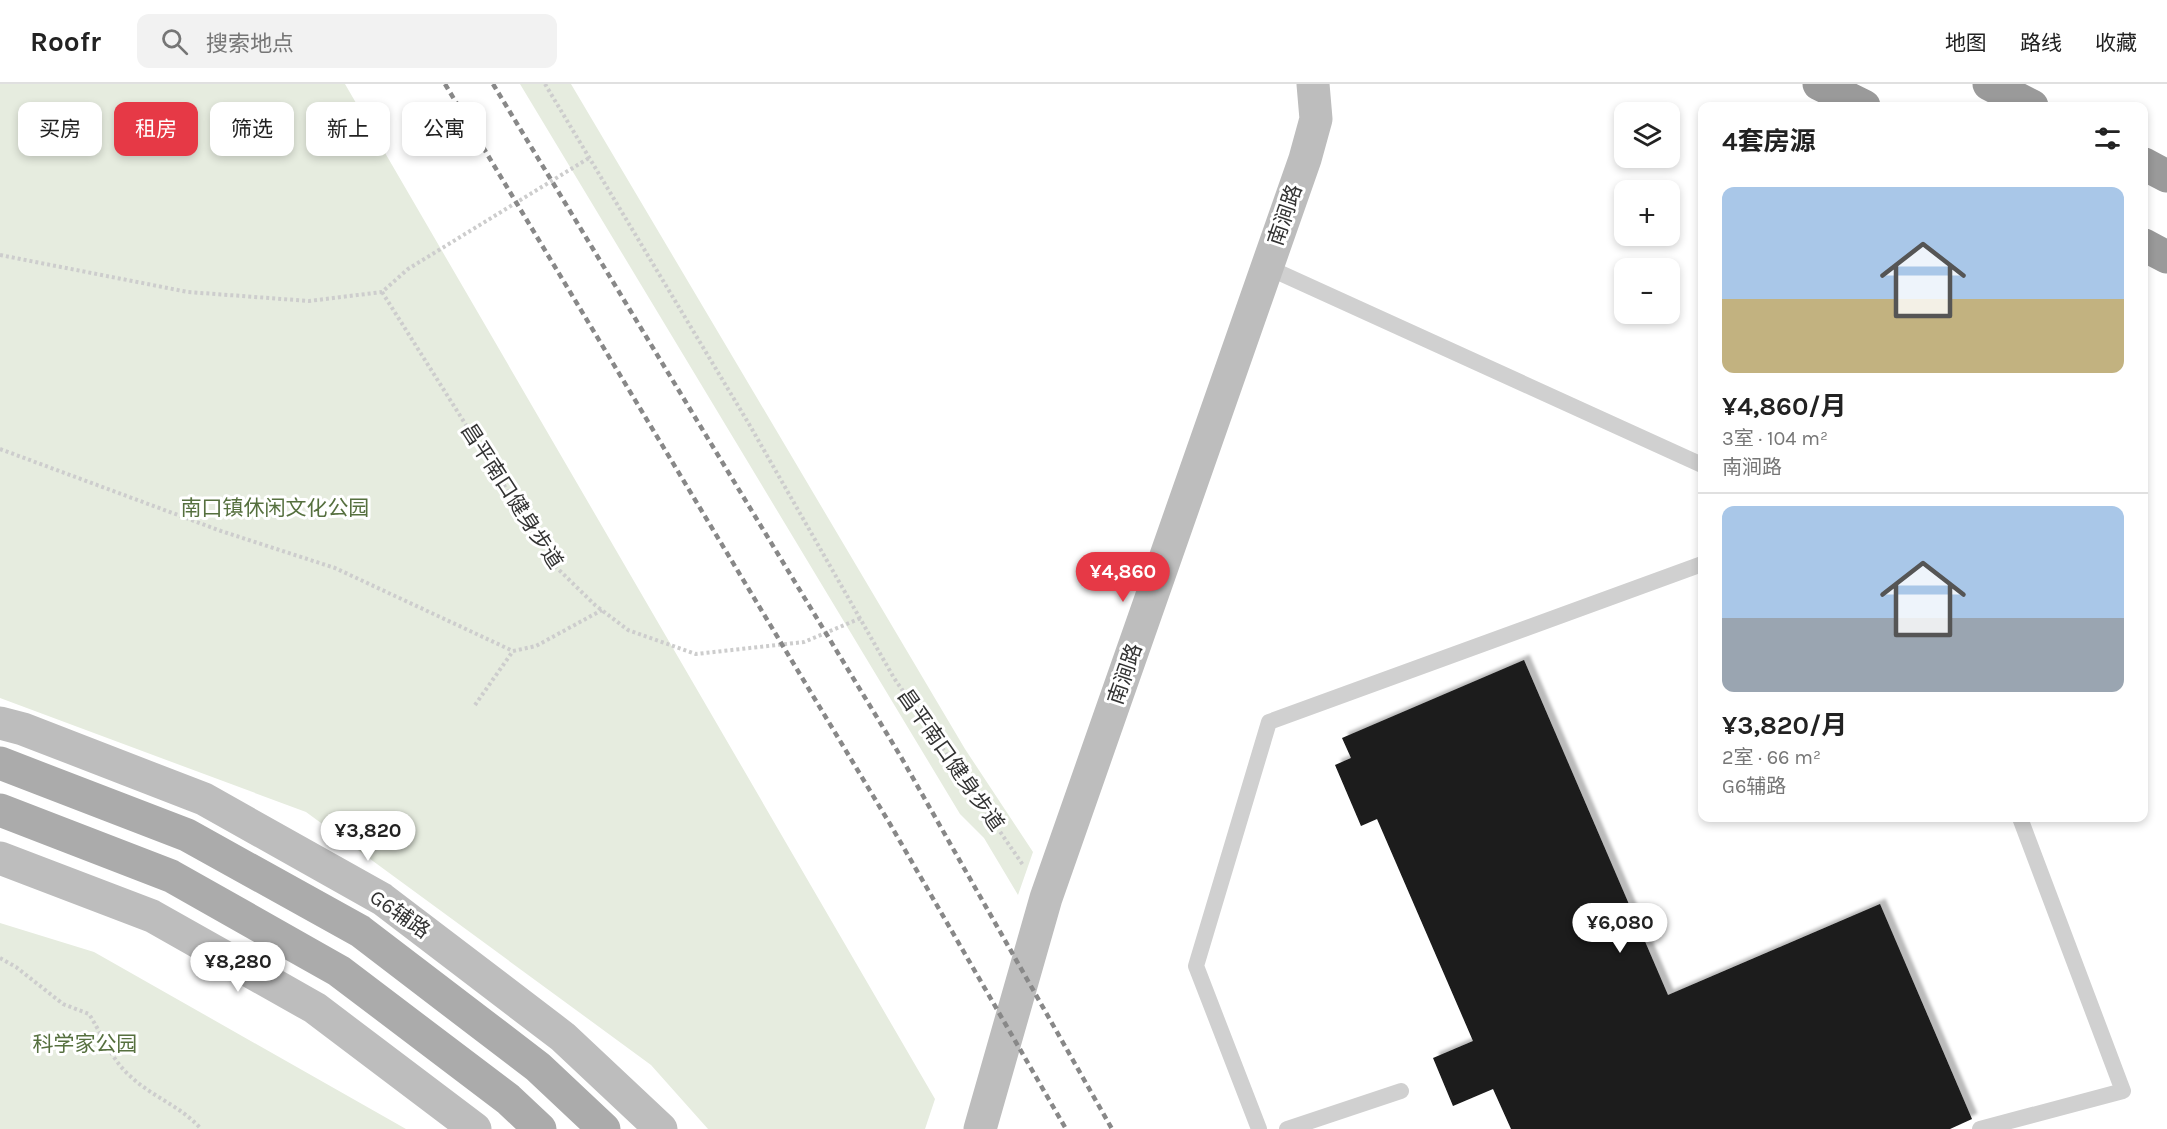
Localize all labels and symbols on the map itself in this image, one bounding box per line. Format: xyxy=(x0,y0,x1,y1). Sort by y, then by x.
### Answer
street label: 南涧路 xyxy=(1263,181,1307,249)
street label: 昌平南口健身步道 xyxy=(456,419,568,573)
park label: 南口镇休闲文化公园 xyxy=(181,496,370,520)
pin: ¥4,860 xyxy=(1074,552,1172,603)
street label: 南涧路 xyxy=(1103,640,1147,708)
street label: 昌平南口健身步道 xyxy=(893,684,1009,836)
pin: ¥3,820 xyxy=(319,811,417,862)
street label: G6辅路 xyxy=(365,885,435,943)
pin: ¥6,080 xyxy=(1571,903,1669,954)
pin: ¥8,280 xyxy=(189,942,287,993)
park label: 科学家公园 xyxy=(33,1032,138,1056)

